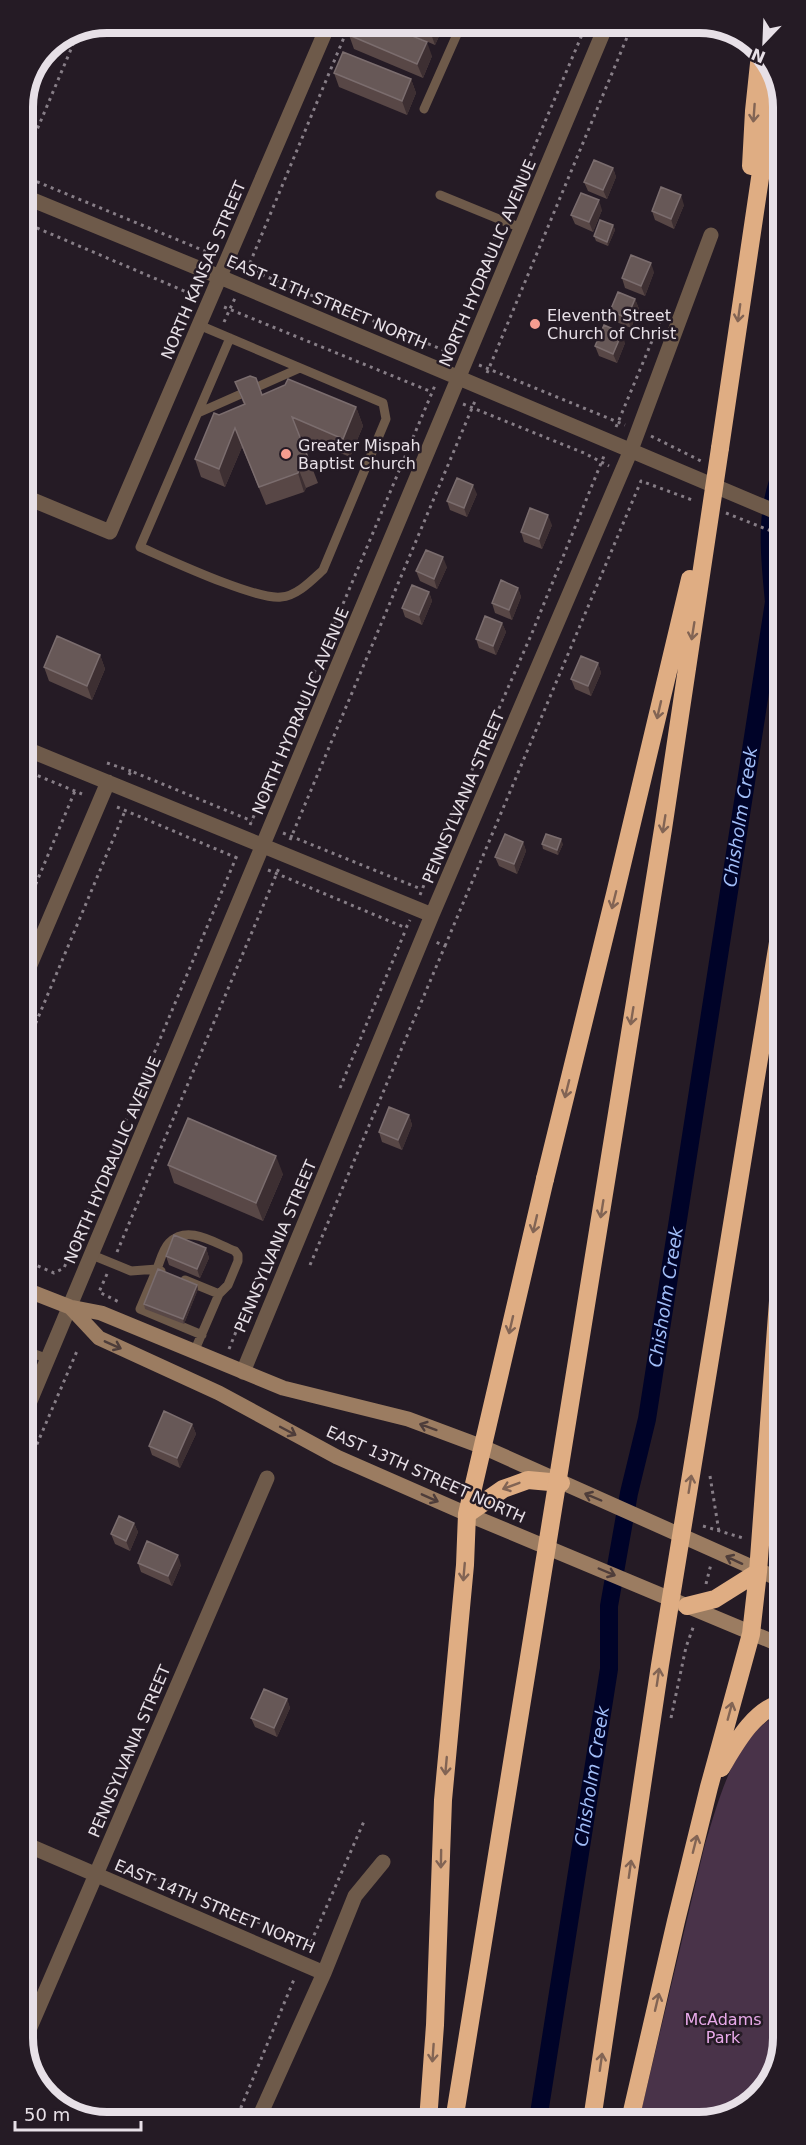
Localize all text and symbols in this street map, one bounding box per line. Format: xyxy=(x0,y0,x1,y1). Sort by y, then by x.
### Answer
north arrow xyxy=(734,12,794,72)
text: N xyxy=(748,44,768,67)
one-way arrow xyxy=(748,102,759,122)
street label: NORTH HYDRAULIC AVENUE xyxy=(435,157,540,370)
street label: NORTH KANSAS STREET xyxy=(157,178,250,362)
street label: EAST 11TH STREET NORTH xyxy=(224,252,430,353)
one-way arrow xyxy=(734,303,745,323)
place label: Eleventh Street Church of Christ xyxy=(547,306,676,343)
marker: Eleventh Street Church of Christ xyxy=(528,317,542,331)
place label: Greater Mispah Baptist Church xyxy=(298,436,421,473)
marker: Greater Mispah Baptist Church xyxy=(279,447,293,461)
street label: NORTH HYDRAULIC AVENUE xyxy=(248,605,353,818)
one-way arrow xyxy=(687,621,698,640)
one-way arrow xyxy=(653,700,664,719)
street label: PENNSYLVANIA STREET xyxy=(418,708,509,886)
water label: Chisholm Creek xyxy=(719,743,762,888)
one-way arrow xyxy=(658,813,669,833)
one-way arrow xyxy=(607,890,619,909)
one-way arrow xyxy=(626,1006,637,1025)
street label: NORTH HYDRAULIC AVENUE xyxy=(60,1054,165,1267)
one-way arrow xyxy=(561,1079,573,1098)
street label: PENNSYLVANIA STREET xyxy=(230,1157,321,1335)
one-way arrow xyxy=(596,1198,607,1218)
one-way arrow xyxy=(528,1214,540,1233)
water label: Chisholm Creek xyxy=(644,1224,687,1368)
one-way arrow xyxy=(505,1315,517,1334)
one-way arrow xyxy=(104,1340,122,1351)
one-way arrow xyxy=(420,1421,438,1432)
street label: EAST 13TH STREET NORTH xyxy=(323,1422,528,1527)
one-way arrow xyxy=(279,1426,297,1437)
one-way arrow xyxy=(684,1475,695,1494)
one-way arrow xyxy=(502,1481,521,1492)
one-way arrow xyxy=(585,1491,603,1502)
one-way arrow xyxy=(420,1492,438,1504)
one-way arrow xyxy=(725,1553,743,1565)
one-way arrow xyxy=(458,1562,469,1582)
one-way arrow xyxy=(597,1567,616,1578)
street label: PENNSYLVANIA STREET xyxy=(84,1662,175,1840)
one-way arrow xyxy=(653,1667,664,1687)
one-way arrow xyxy=(725,1702,736,1721)
water label: Chisholm Creek xyxy=(570,1703,613,1848)
one-way arrow xyxy=(440,1756,451,1776)
one-way arrow xyxy=(690,1835,701,1854)
one-way arrow xyxy=(435,1848,447,1868)
street label: EAST 14TH STREET NORTH xyxy=(112,1856,318,1957)
one-way arrow xyxy=(624,1860,635,1880)
one-way arrow xyxy=(652,1992,664,2011)
park label: McAdams Park xyxy=(684,2010,762,2047)
one-way arrow xyxy=(427,2043,438,2063)
one-way arrow xyxy=(595,2053,606,2073)
scale bar xyxy=(15,2094,141,2132)
text: 50 m xyxy=(24,2104,70,2125)

